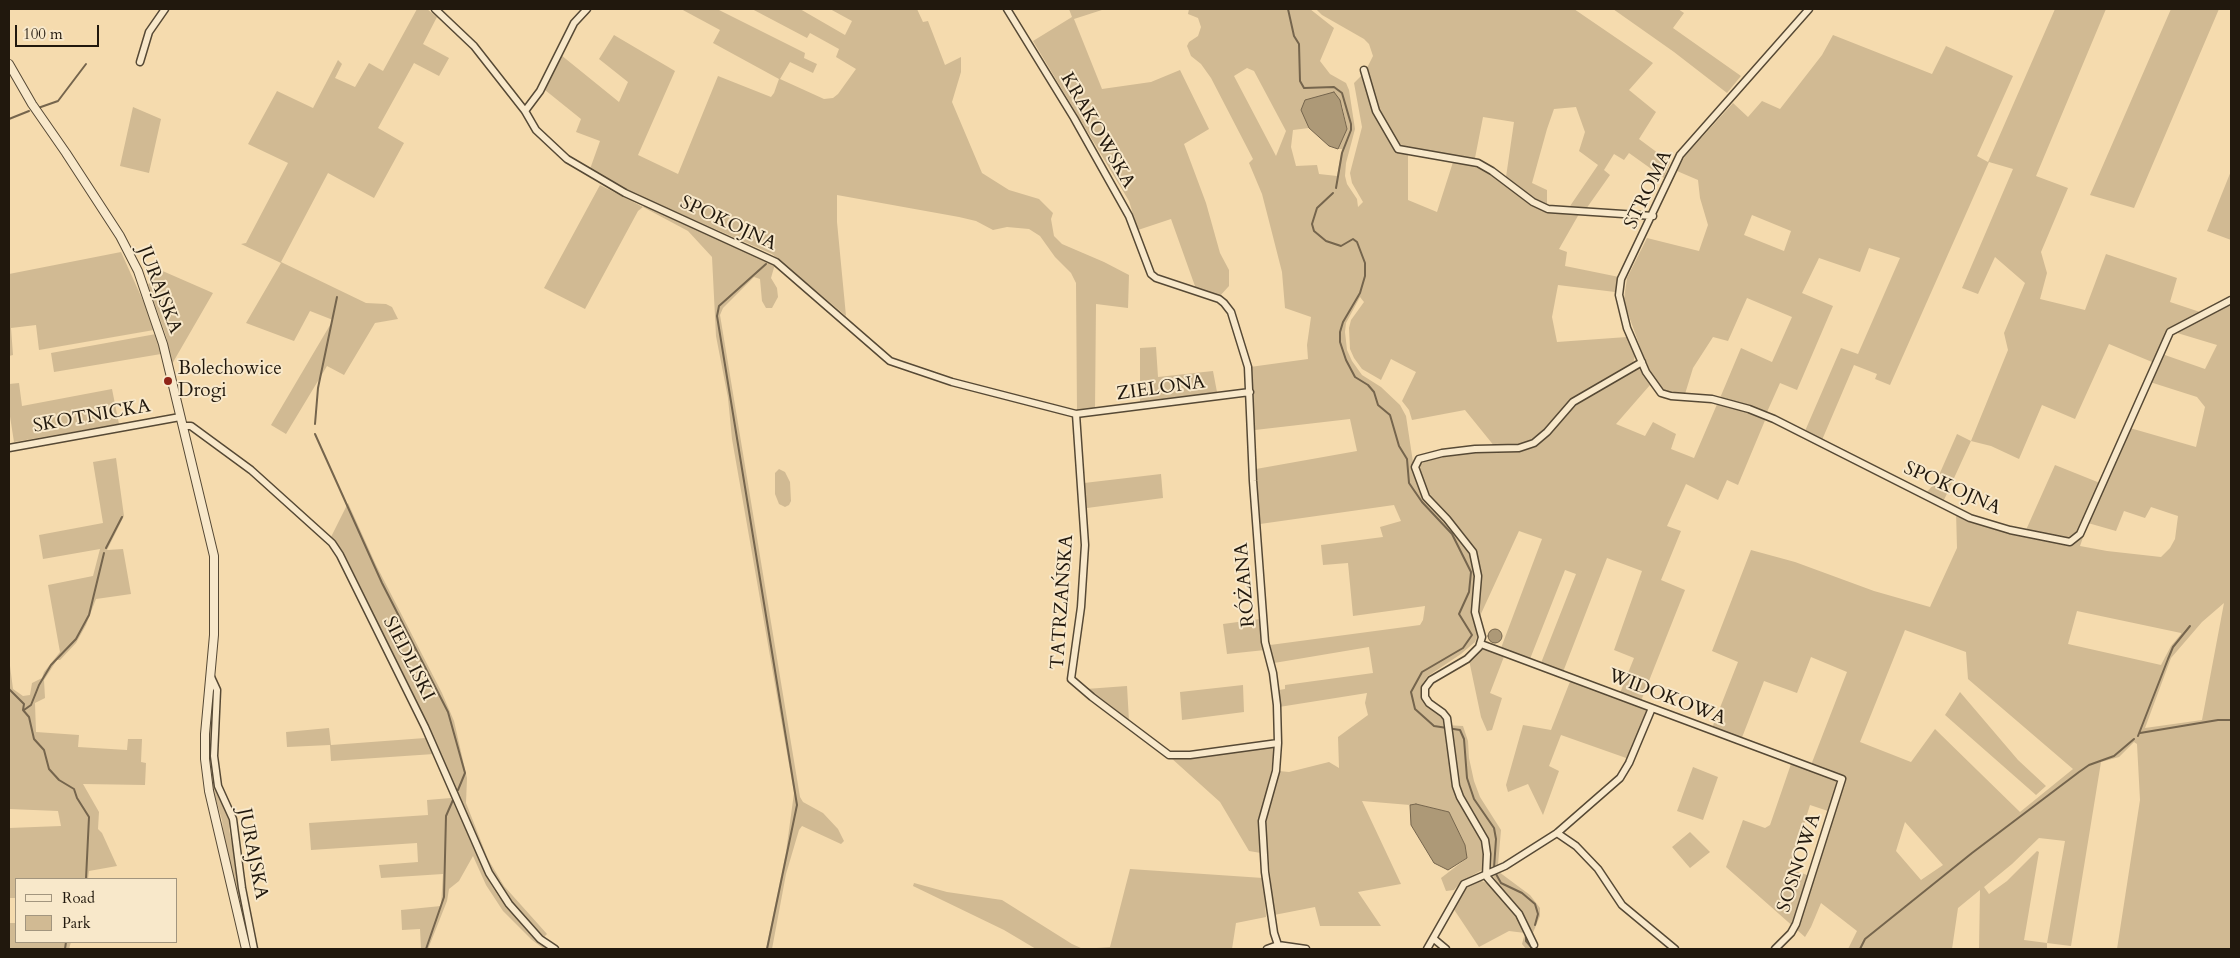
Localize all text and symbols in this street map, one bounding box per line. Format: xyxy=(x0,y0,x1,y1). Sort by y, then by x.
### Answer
scale bar xyxy=(18,15,101,47)
text: 100 m xyxy=(23,24,63,44)
street label: KRAKOWSKA xyxy=(1055,69,1139,193)
street label: STROMA xyxy=(1620,147,1678,233)
street label: SPOKOJNA xyxy=(676,192,780,256)
street label: JURAJSKA xyxy=(132,243,186,337)
place label: Bolechowice Drogi xyxy=(178,359,282,403)
street label: ZIELONA xyxy=(1115,371,1207,407)
marker: Bolechowice Drogi xyxy=(162,375,174,387)
street label: SKOTNICKA xyxy=(31,395,153,439)
street label: SPOKOJNA xyxy=(1900,457,2004,521)
street label: TATRZAŃSKA xyxy=(1047,534,1079,670)
street label: RÓŻANA xyxy=(1231,542,1261,628)
street label: SIEDLISKI xyxy=(377,613,439,705)
street label: WIDOKOWA xyxy=(1605,665,1729,731)
street label: JURAJSKA xyxy=(232,807,272,901)
street label: SOSNOWA xyxy=(1773,811,1827,915)
legend xyxy=(15,878,178,943)
text: Road xyxy=(62,888,95,908)
text: Park xyxy=(62,913,91,933)

